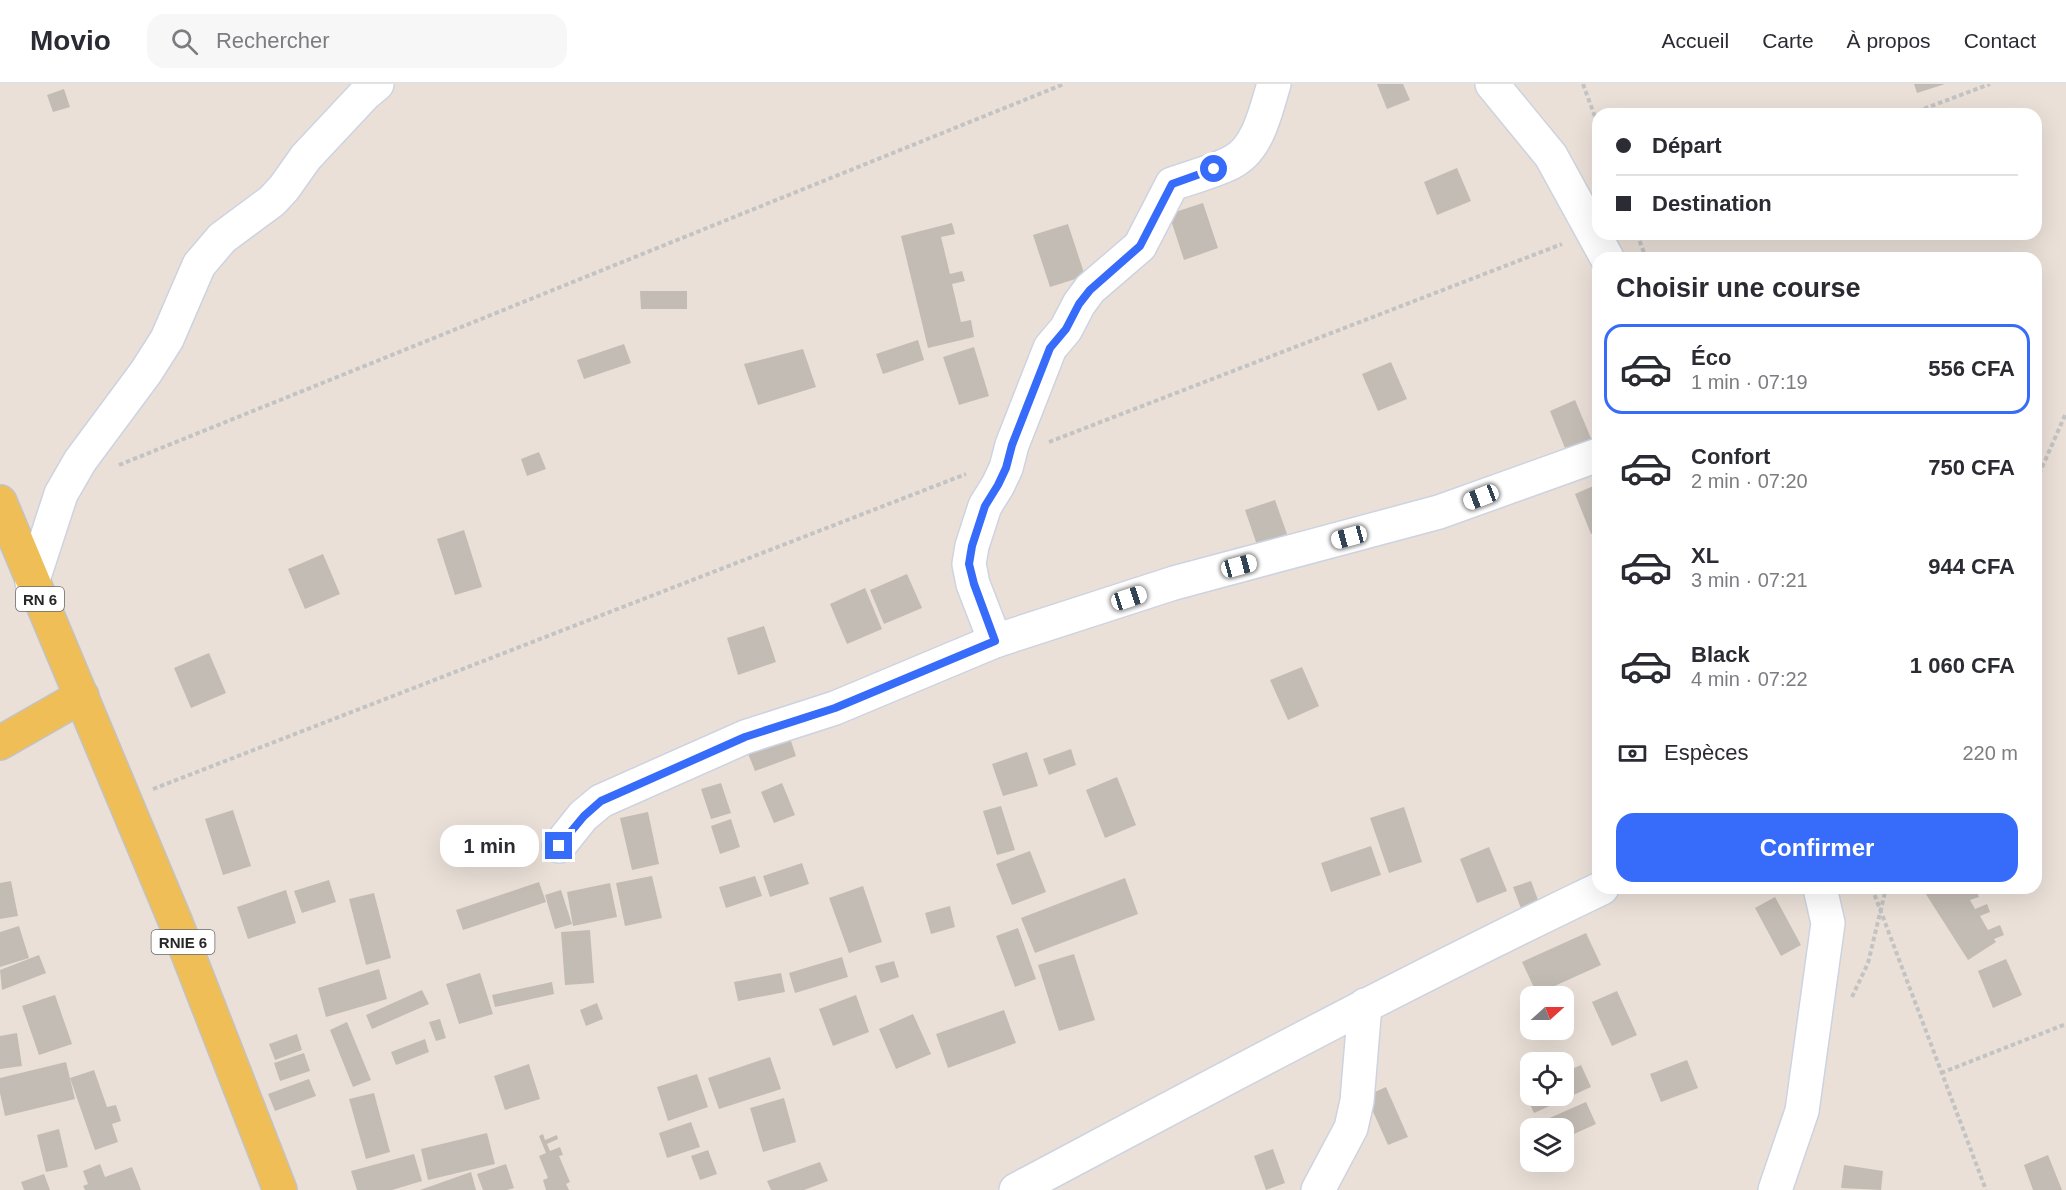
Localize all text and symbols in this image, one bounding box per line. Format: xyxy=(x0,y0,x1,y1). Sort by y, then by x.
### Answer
search box xyxy=(147,14,567,68)
text: Movio xyxy=(30,25,111,56)
icon: search xyxy=(168,25,201,58)
text: Rechercher xyxy=(216,28,330,53)
text: Accueil xyxy=(1662,29,1729,52)
text: Carte xyxy=(1762,29,1814,52)
text: À propos xyxy=(1847,29,1931,52)
text: Contact xyxy=(1964,29,2036,52)
text: Départ xyxy=(1652,133,1722,158)
route start xyxy=(1200,155,1227,182)
text: Destination xyxy=(1652,191,1772,216)
text: Choisir une course xyxy=(1616,273,1861,303)
icon: car xyxy=(1619,342,1673,396)
text: Éco xyxy=(1691,345,1731,370)
text: 556 CFA xyxy=(1928,356,2015,381)
text: 1 min · 07:19 xyxy=(1691,371,1808,393)
icon: car xyxy=(1619,441,1673,495)
text: Confort xyxy=(1691,444,1770,469)
text: 750 CFA xyxy=(1928,455,2015,480)
text: 2 min · 07:20 xyxy=(1691,470,1808,492)
car xyxy=(1461,482,1501,512)
car xyxy=(1329,524,1369,550)
icon: car xyxy=(1619,540,1673,594)
text: XL xyxy=(1691,543,1719,568)
car xyxy=(1219,553,1259,579)
text: 944 CFA xyxy=(1928,554,2015,579)
text: 3 min · 07:21 xyxy=(1691,569,1808,591)
car xyxy=(1109,584,1149,612)
road number: RN 6 xyxy=(16,587,64,611)
icon: car xyxy=(1619,639,1673,693)
text: Black xyxy=(1691,642,1750,667)
text: 1 060 CFA xyxy=(1910,653,2015,678)
text: 4 min · 07:22 xyxy=(1691,668,1808,690)
icon: cash xyxy=(1616,737,1649,770)
text: Espèces xyxy=(1664,740,1748,765)
text: 220 m xyxy=(1962,742,2018,764)
button: Confirmer xyxy=(1616,813,2018,882)
callout: 1 min xyxy=(439,825,538,867)
route end xyxy=(545,832,572,859)
text: 1 min xyxy=(463,835,516,857)
road number: RNIE 6 xyxy=(152,930,214,954)
north arrow xyxy=(1520,986,1574,1040)
map controls xyxy=(1520,986,1574,1172)
button: locate xyxy=(1520,1052,1574,1106)
button: layers xyxy=(1520,1118,1574,1172)

